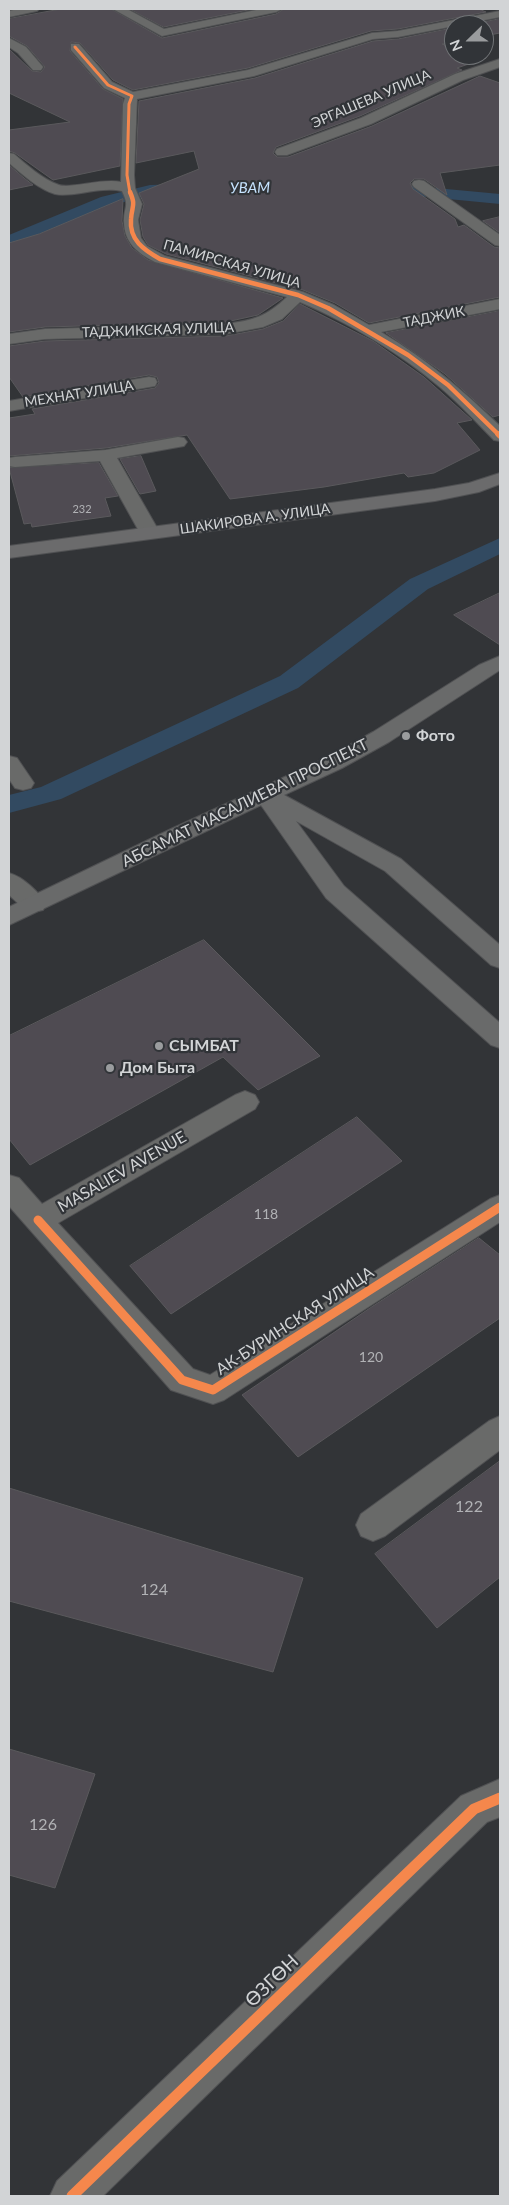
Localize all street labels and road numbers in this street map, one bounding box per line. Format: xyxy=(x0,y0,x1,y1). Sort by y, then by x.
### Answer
street label: ЭРГАШЕВА УЛИЦА xyxy=(309,66,433,132)
street label: ПАМИРСКАЯ УЛИЦА xyxy=(161,236,303,292)
street label: ТАДЖИК xyxy=(402,303,466,331)
street label: ТАДЖИКСКАЯ УЛИЦА xyxy=(82,319,234,341)
street label: МЕХНАТ УЛИЦА xyxy=(23,377,135,411)
street label: ШАКИРОВА А. УЛИЦА xyxy=(179,500,331,538)
street label: АБСАМАТ МАСАЛИЕВА ПРОСПЕКТ xyxy=(119,735,371,871)
street label: MASALIEV AVENUE xyxy=(54,1127,190,1217)
street label: АК-БУРИНСКАЯ УЛИЦА xyxy=(213,1263,377,1379)
street label: ӨЗГӨН xyxy=(241,1950,303,2012)

